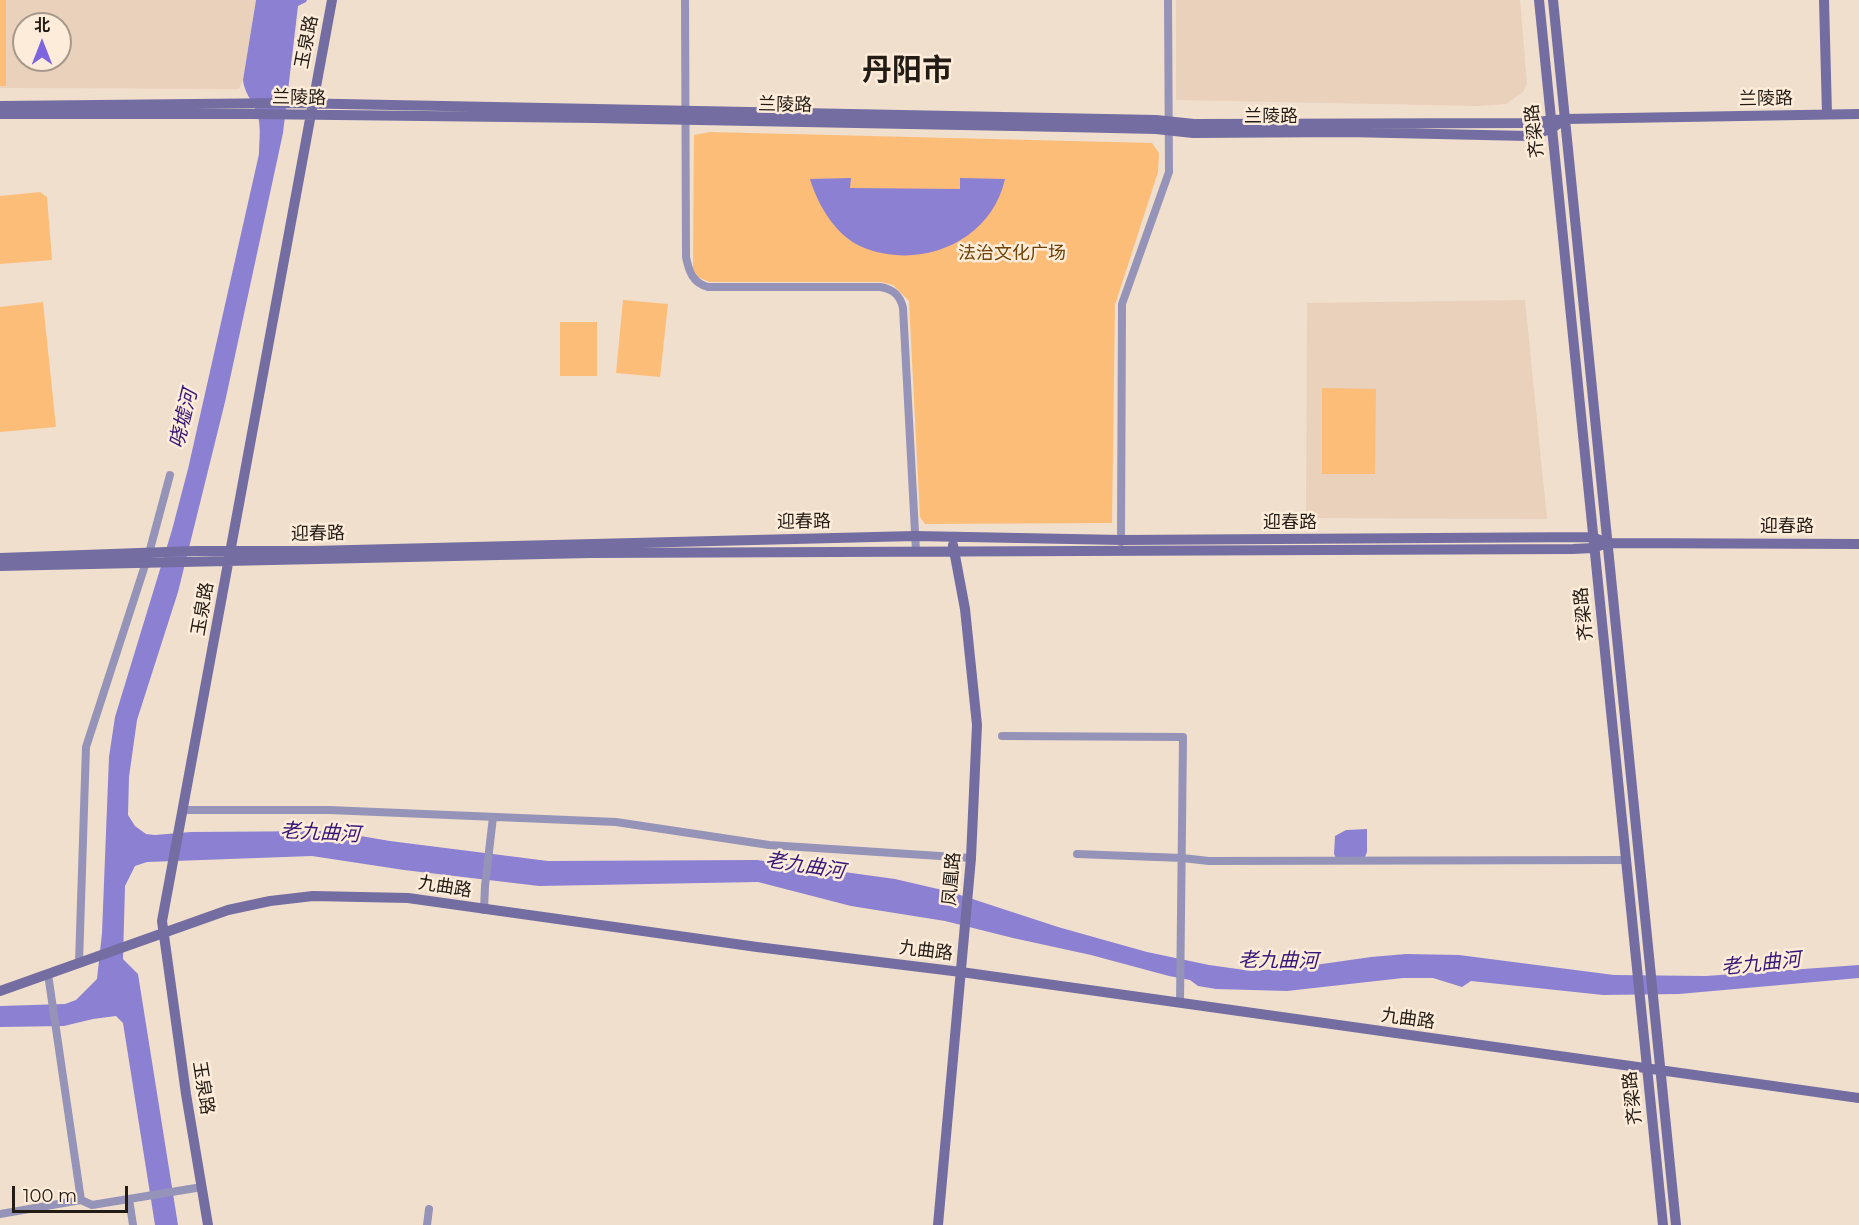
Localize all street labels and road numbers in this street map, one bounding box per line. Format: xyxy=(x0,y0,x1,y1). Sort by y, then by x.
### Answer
street label: 玉泉路 xyxy=(291,13,323,71)
street label: 兰陵路 xyxy=(272,87,326,109)
street label: 兰陵路 xyxy=(1739,88,1793,110)
street label: 兰陵路 xyxy=(758,94,812,116)
street label: 齐梁路 xyxy=(1521,103,1549,159)
street label: 兰陵路 xyxy=(1244,106,1298,128)
street label: 迎春路 xyxy=(777,511,831,533)
street label: 迎春路 xyxy=(1263,512,1317,534)
street label: 迎春路 xyxy=(1760,516,1814,538)
street label: 迎春路 xyxy=(291,523,345,545)
street label: 玉泉路 xyxy=(188,581,218,637)
street label: 齐梁路 xyxy=(1570,586,1598,642)
street label: 凤凰路 xyxy=(939,851,965,907)
street label: 九曲路 xyxy=(417,872,473,902)
street label: 九曲路 xyxy=(898,937,954,965)
street label: 九曲路 xyxy=(1380,1005,1436,1033)
street label: 玉泉路 xyxy=(188,1060,218,1116)
street label: 齐梁路 xyxy=(1619,1070,1647,1126)

